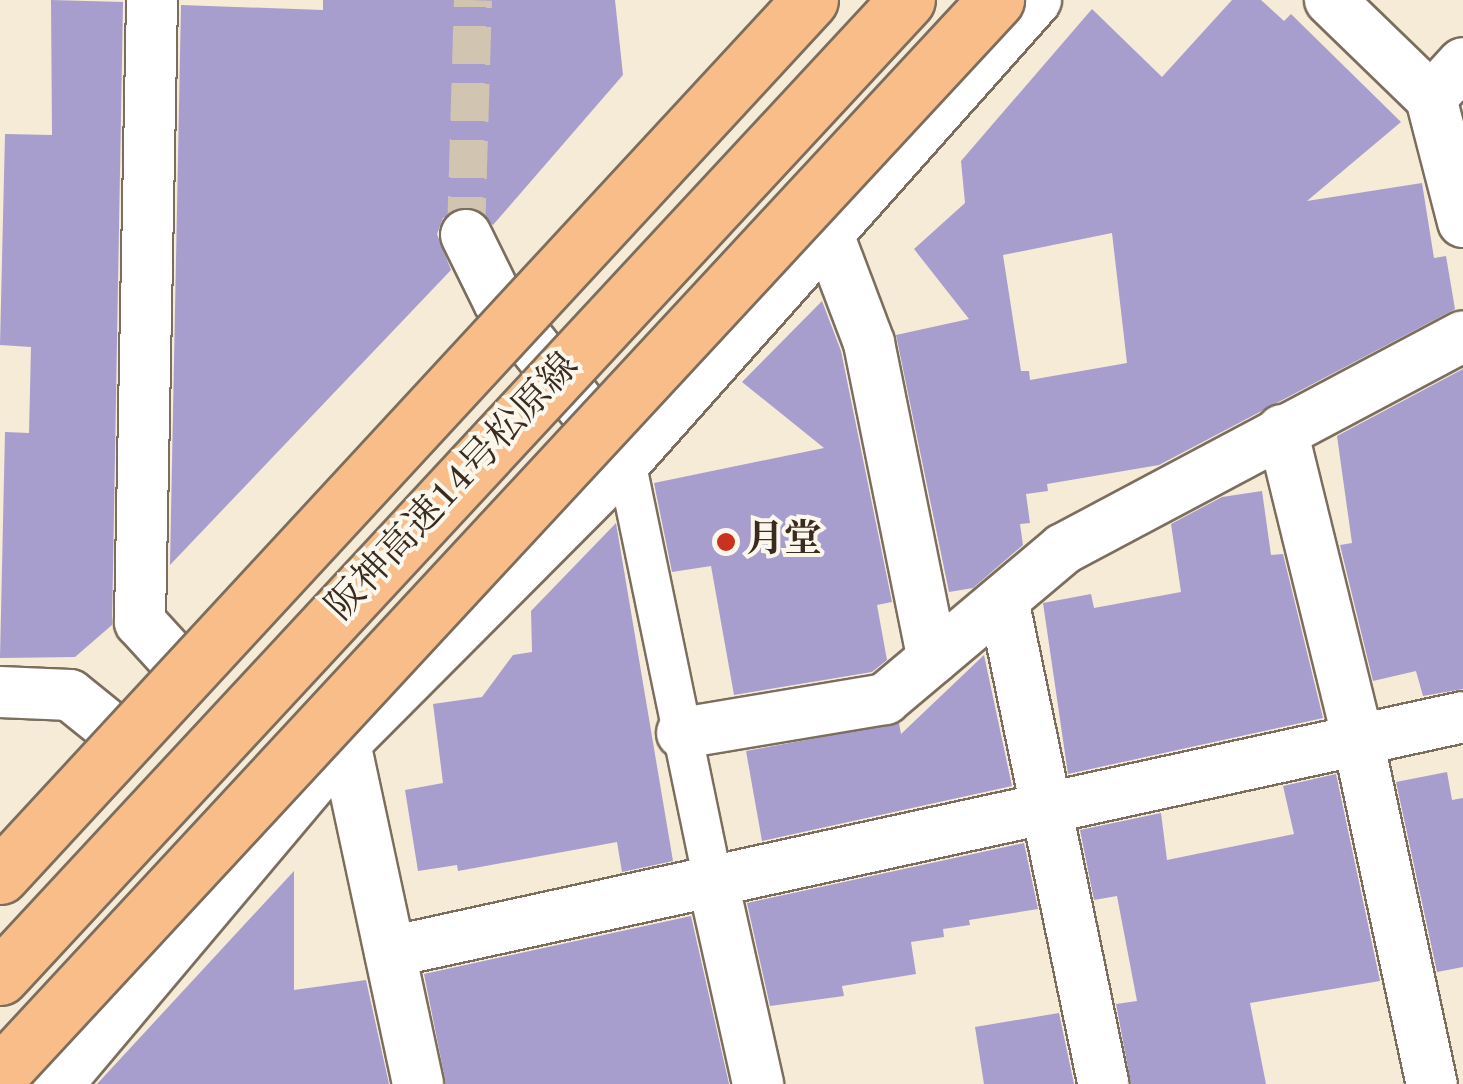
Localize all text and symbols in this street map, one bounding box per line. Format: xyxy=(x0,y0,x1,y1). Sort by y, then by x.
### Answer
street label: 阪神高速14号松原線 xyxy=(319,345,589,631)
place label: 月堂 xyxy=(746,519,822,565)
marker: 月堂 xyxy=(715,531,737,553)

